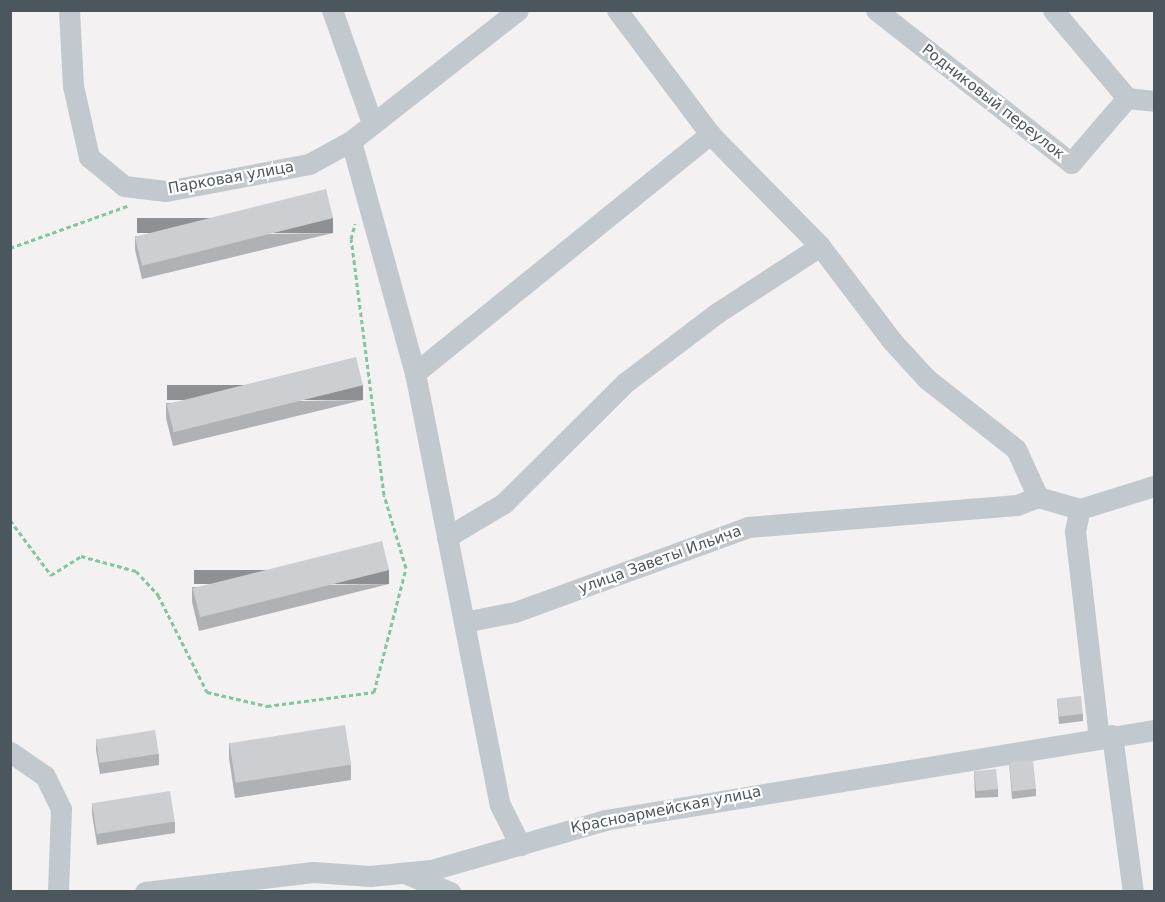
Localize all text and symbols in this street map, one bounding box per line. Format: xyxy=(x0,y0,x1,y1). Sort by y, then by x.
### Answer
street label: Родниковый переулок xyxy=(918,41,1068,163)
street label: Парковая улица xyxy=(167,158,295,198)
street label: улица Заветы Ильича xyxy=(576,522,744,598)
street label: Красноармейская улица xyxy=(569,783,763,837)

